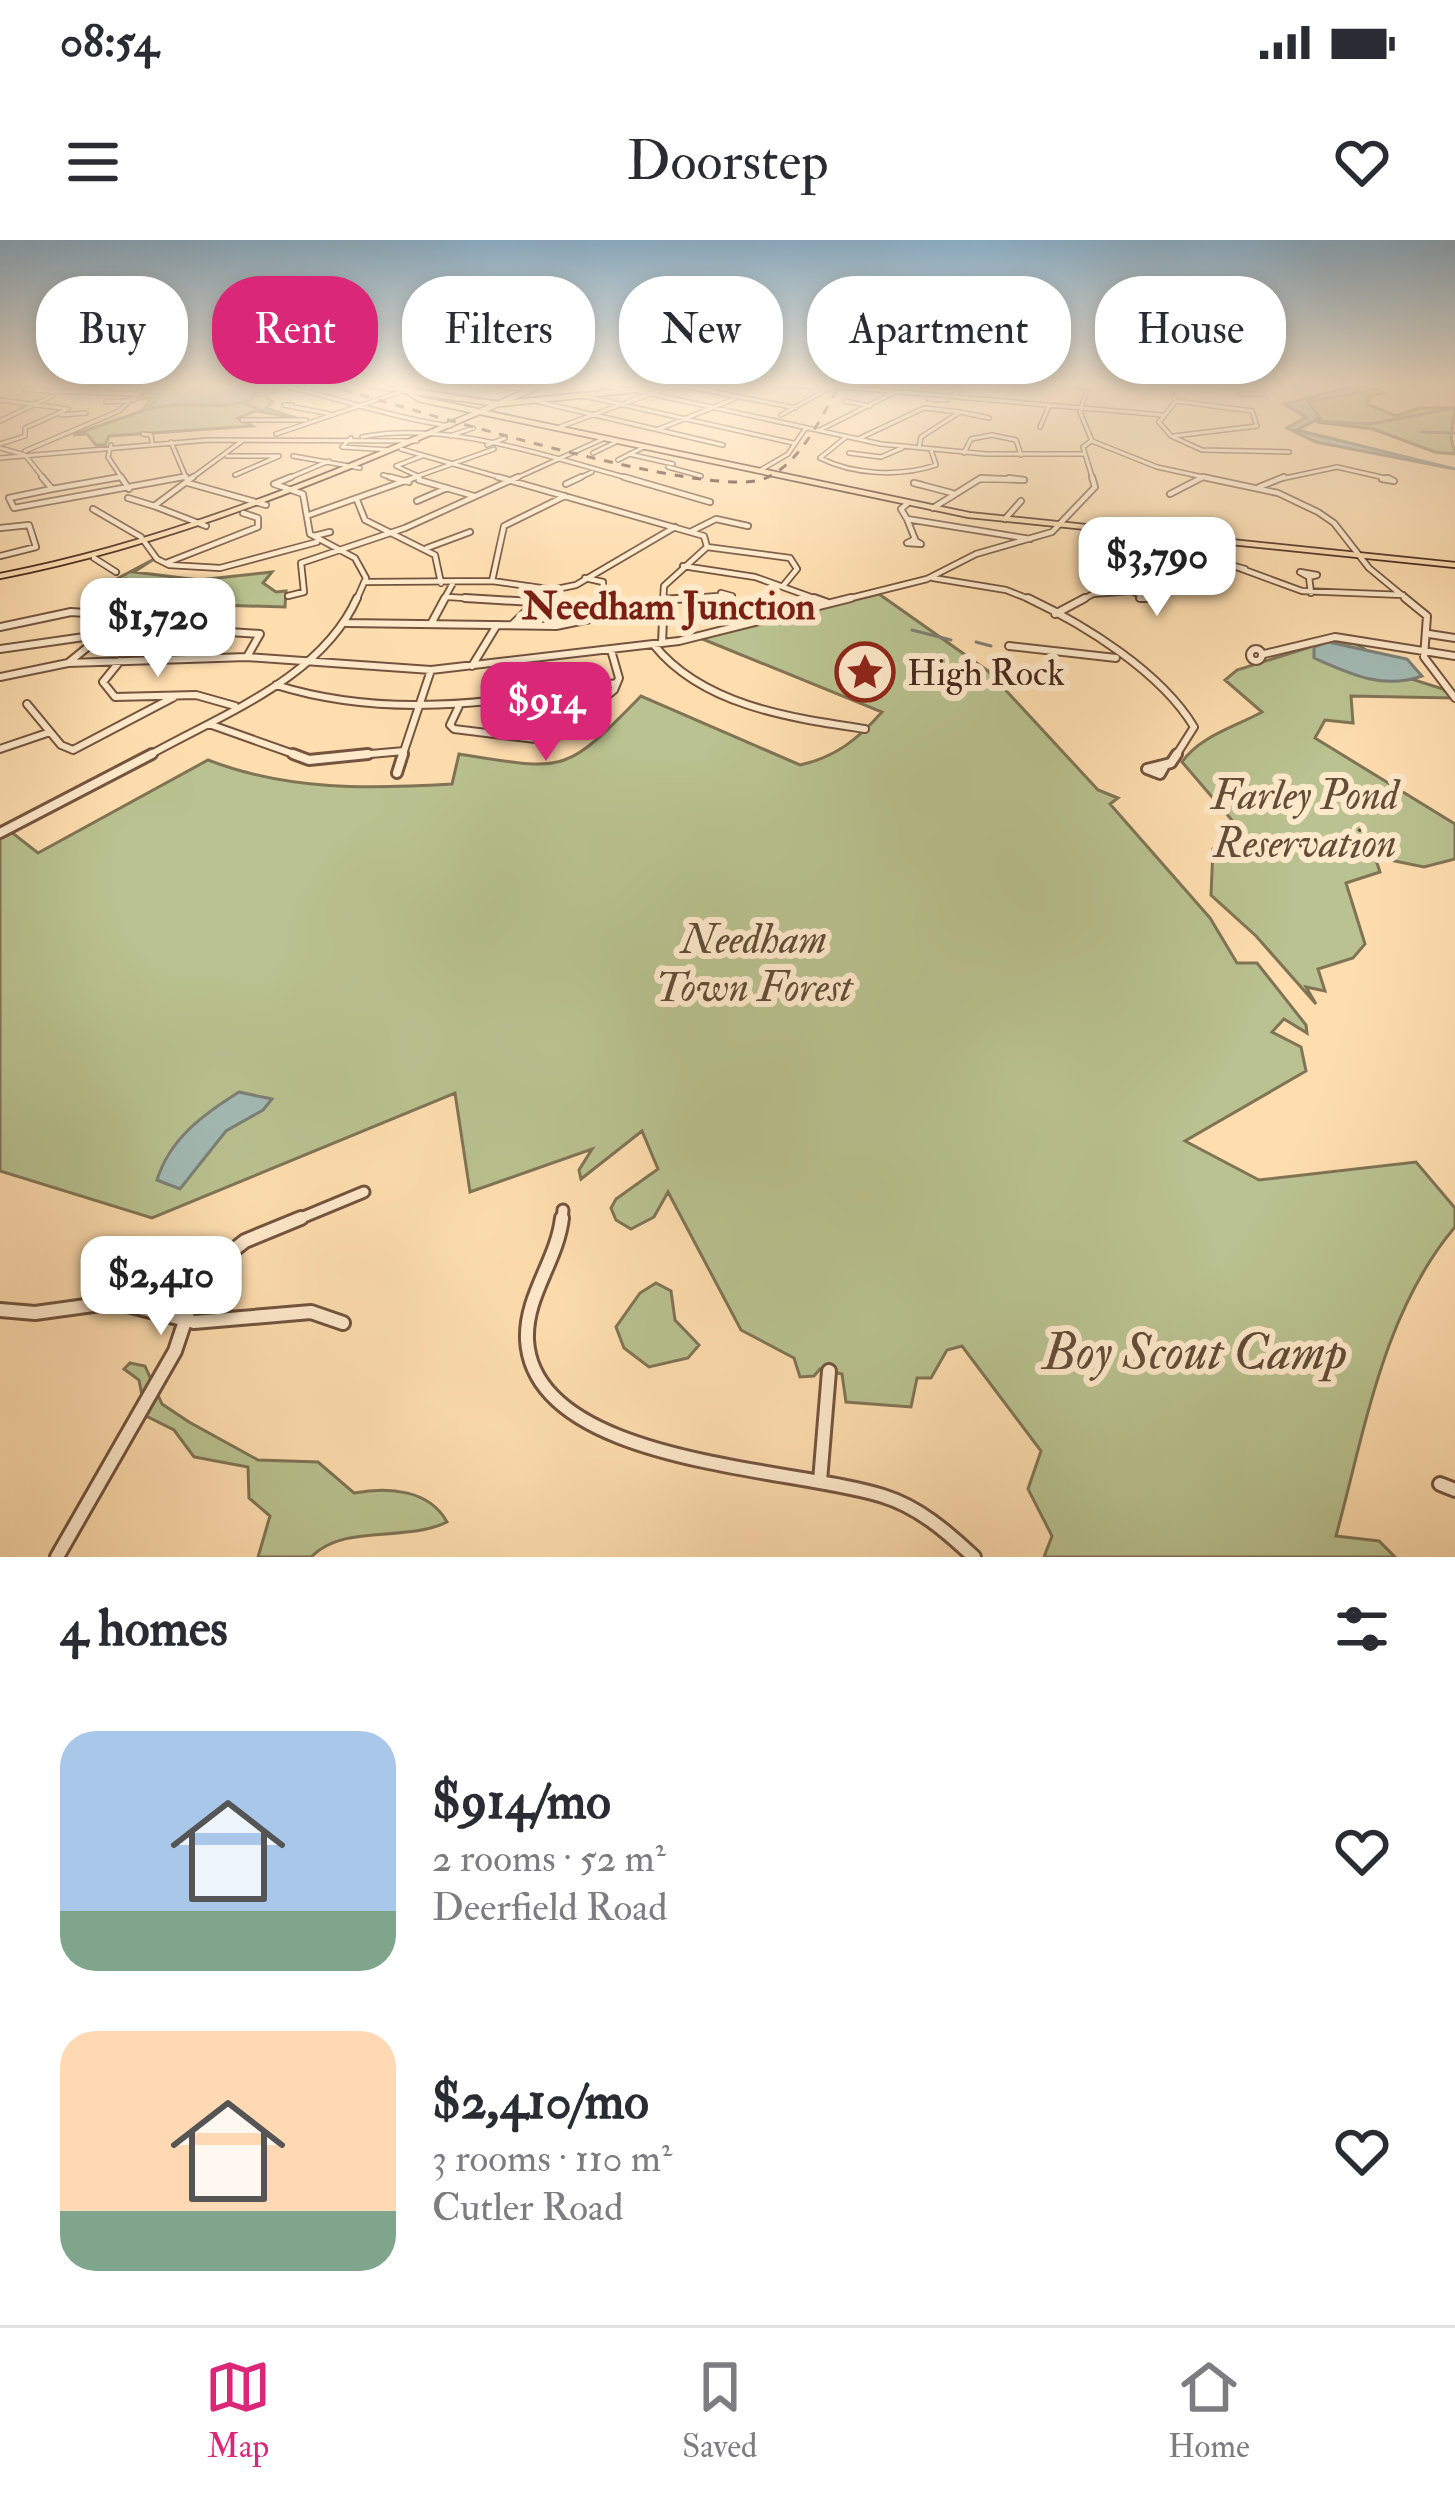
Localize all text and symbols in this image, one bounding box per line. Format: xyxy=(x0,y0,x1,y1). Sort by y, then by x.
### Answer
text: 08:54 xyxy=(60,14,158,70)
text: Doorstep xyxy=(627,128,828,196)
icon: menu xyxy=(60,129,126,195)
icon: heart xyxy=(1329,129,1395,195)
chip: Buy xyxy=(36,276,188,384)
chip: Rent xyxy=(212,276,378,384)
chip: Filters xyxy=(402,276,595,384)
chip: New xyxy=(619,276,783,384)
chip: Apartment xyxy=(807,276,1071,384)
chip: House xyxy=(1095,276,1286,384)
pin: $3,790 xyxy=(1059,517,1255,619)
text: $3,790 xyxy=(1106,531,1208,580)
pin: $1,720 xyxy=(60,578,256,680)
district label: Needham Junction xyxy=(521,582,816,631)
text: $1,720 xyxy=(107,592,209,641)
place icon: High Rock xyxy=(834,641,896,703)
place label: High Rock xyxy=(907,651,1065,696)
pin: $914 xyxy=(475,662,617,764)
text: $914 xyxy=(508,676,584,725)
park label: Farley Pond Reservation xyxy=(1209,770,1401,870)
park label: Needham Town Forest xyxy=(656,914,854,1014)
pin: $2,410 xyxy=(63,1236,259,1338)
text: $2,410 xyxy=(108,1250,214,1299)
park label: Boy Scout Camp xyxy=(1041,1321,1347,1385)
icon: filters xyxy=(1329,1596,1395,1662)
text: 4 homes xyxy=(60,1597,228,1661)
text: $914/mo xyxy=(432,1770,611,1834)
icon: home xyxy=(156,1779,300,1923)
icon: heart xyxy=(1329,1818,1395,1884)
text: 2 rooms · 52 m² xyxy=(432,1834,666,1883)
text: Deerfield Road xyxy=(432,1883,667,1932)
text: $2,410/mo xyxy=(432,2070,649,2134)
icon: home xyxy=(156,2079,300,2223)
icon: heart xyxy=(1329,2118,1395,2184)
text: 3 rooms · 110 m² xyxy=(432,2134,672,2183)
text: Cutler Road xyxy=(432,2183,623,2232)
tab: Map xyxy=(205,2354,271,2467)
tab: Saved xyxy=(682,2354,757,2467)
tab: Home xyxy=(1168,2354,1250,2467)

